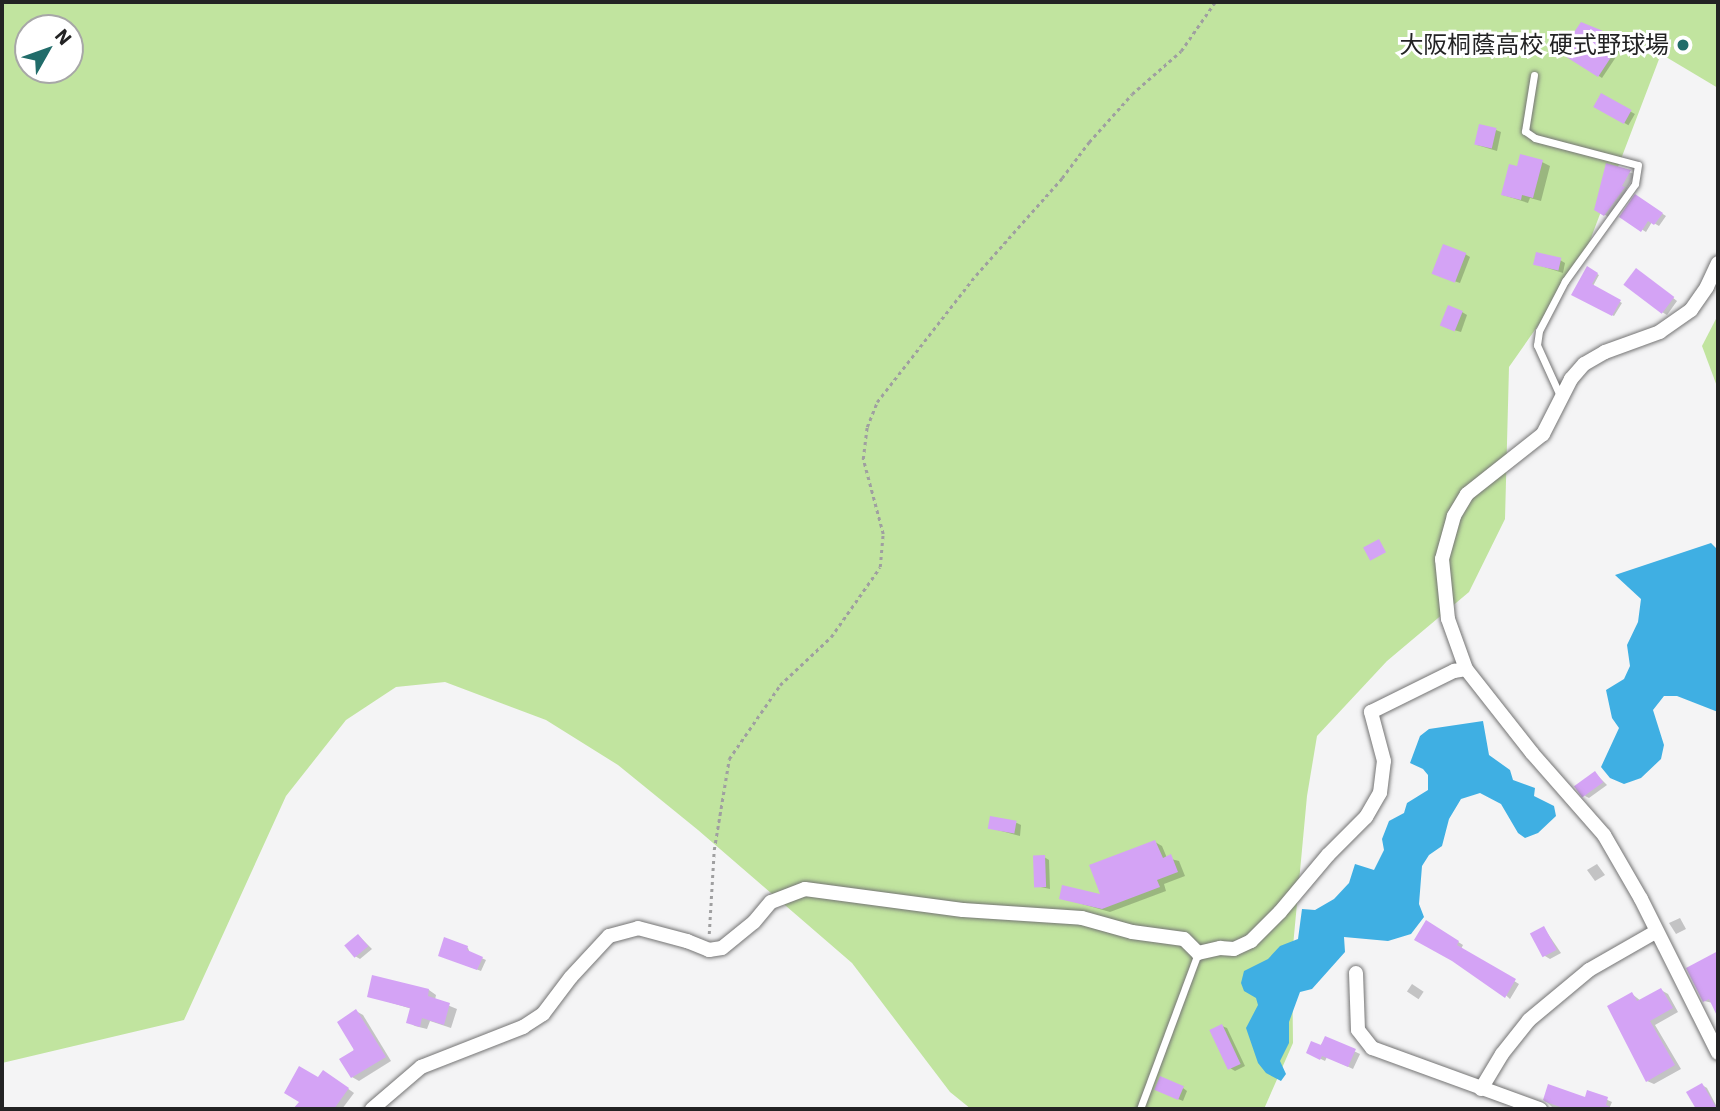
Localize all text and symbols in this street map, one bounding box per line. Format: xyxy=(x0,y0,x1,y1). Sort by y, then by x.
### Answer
north arrow xyxy=(14,14,84,84)
text: N xyxy=(50,24,77,50)
place label: 大阪桐蔭高校 硬式野球場 xyxy=(1399,31,1669,59)
marker: 大阪桐蔭高校 硬式野球場 xyxy=(1675,37,1691,53)

